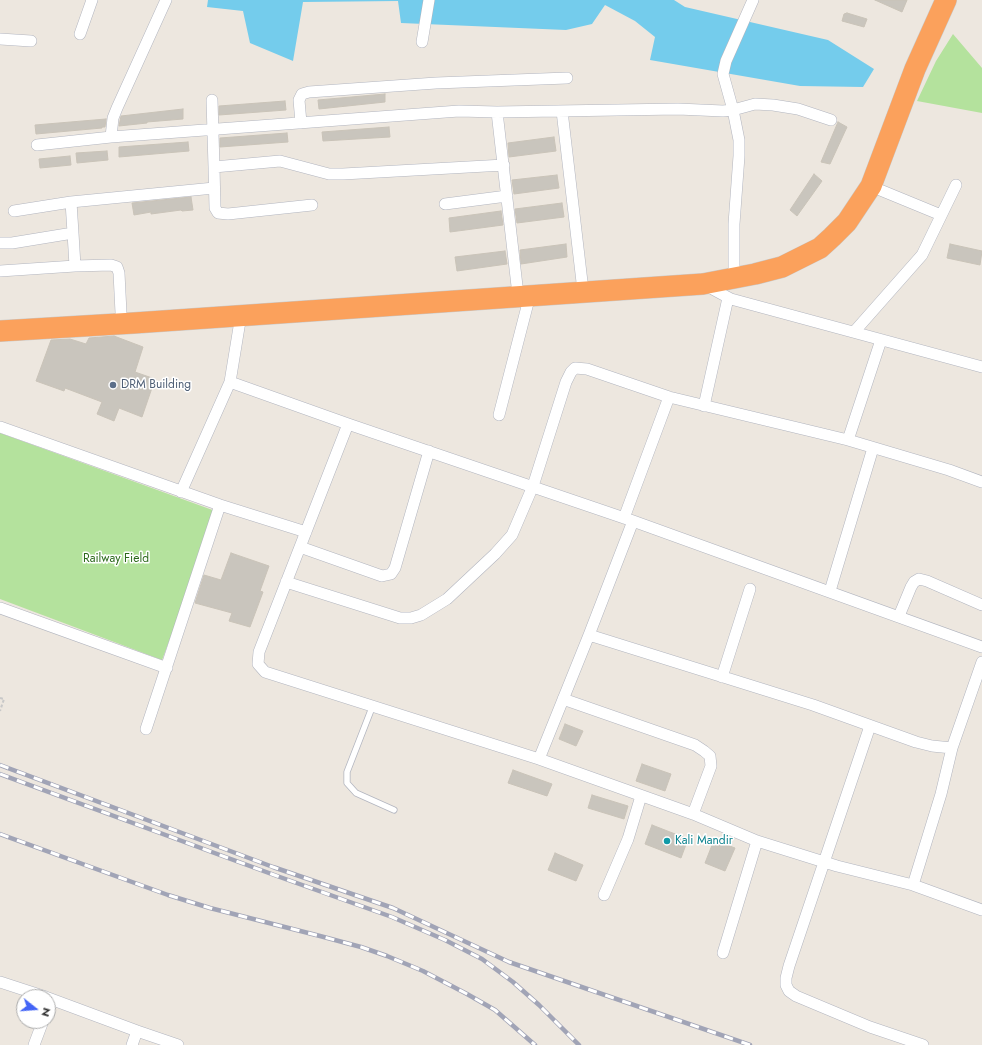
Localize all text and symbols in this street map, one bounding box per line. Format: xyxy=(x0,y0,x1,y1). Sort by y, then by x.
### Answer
place label: DRM Building xyxy=(121,378,191,392)
marker: DRM Building xyxy=(108,380,118,390)
park label: Railway Field xyxy=(83,552,149,566)
place label: Kali Mandir xyxy=(675,834,733,848)
marker: Kali Mandir xyxy=(662,836,672,846)
north arrow xyxy=(16,989,56,1029)
text: N xyxy=(38,1006,55,1019)

